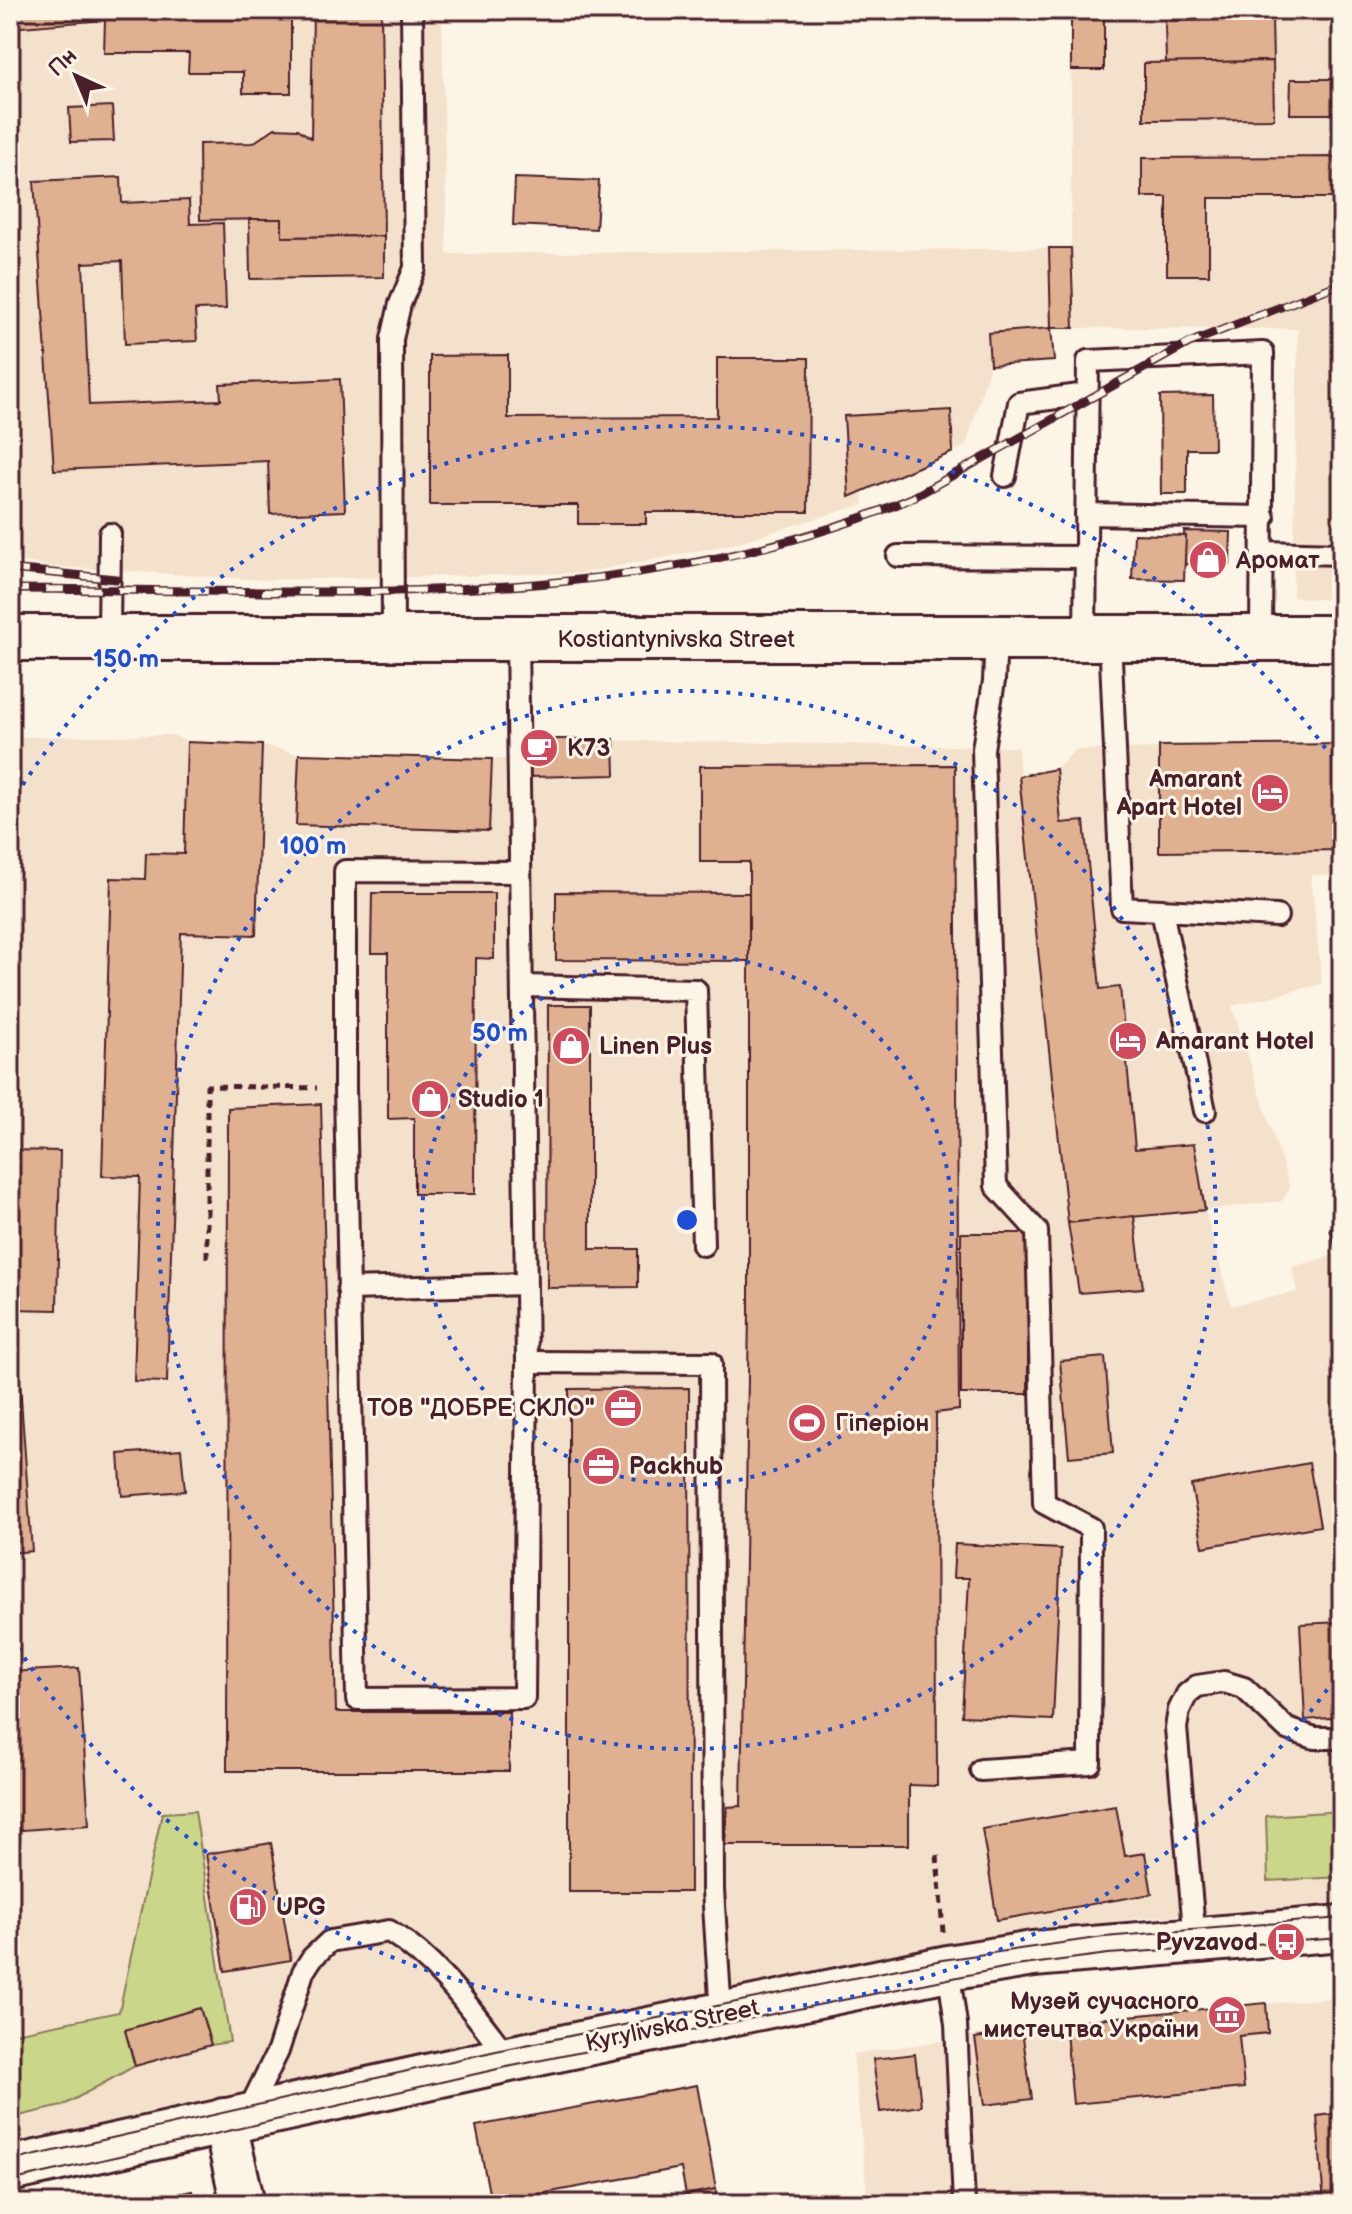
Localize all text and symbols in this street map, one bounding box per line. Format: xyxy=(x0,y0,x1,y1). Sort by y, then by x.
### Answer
north arrow xyxy=(36,36,116,116)
text: Пн xyxy=(43,43,83,83)
shop icon: Аромат xyxy=(1187,539,1229,581)
place label: Аромат xyxy=(1235,546,1320,575)
street label: Kostiantynivska Street xyxy=(557,625,795,654)
text: 150 m xyxy=(93,645,159,674)
cafe icon: К73 xyxy=(518,727,560,769)
place label: К73 xyxy=(567,734,610,763)
place label: Amarant Apart Hotel xyxy=(1116,765,1242,822)
hotel icon: Amarant Apart Hotel xyxy=(1249,772,1291,814)
text: 100 m xyxy=(280,832,346,861)
text: 50 m xyxy=(472,1019,528,1048)
hotel icon: Amarant Hotel xyxy=(1107,1020,1149,1062)
shop icon: Linen Plus xyxy=(550,1025,592,1067)
place label: Amarant Hotel xyxy=(1155,1027,1314,1056)
place label: Linen Plus xyxy=(599,1032,712,1061)
shop icon: Studio 1 xyxy=(409,1078,451,1120)
place label: Studio 1 xyxy=(458,1085,544,1114)
centre of rings xyxy=(673,1206,701,1234)
office icon: ТОВ "ДОБРЕ СКЛО" xyxy=(602,1387,644,1429)
place label: ТОВ "ДОБРЕ СКЛО" xyxy=(367,1394,595,1423)
sports icon: Гіперіон xyxy=(786,1402,828,1444)
place label: Гіперіон xyxy=(835,1409,929,1438)
office icon: Packhub xyxy=(580,1445,622,1487)
place label: Packhub xyxy=(629,1452,723,1481)
fuel station icon: UPG xyxy=(227,1886,269,1928)
place label: UPG xyxy=(276,1893,326,1922)
bus stop icon: Pyvzavod xyxy=(1265,1921,1307,1963)
place label: Pyvzavod xyxy=(1156,1928,1258,1957)
place label: Музей сучасного мистецтва України xyxy=(984,1987,1199,2044)
street label: Kyrylivska Street xyxy=(583,1993,762,2058)
museum icon: Музей сучасного мистецтва України xyxy=(1206,1994,1248,2036)

